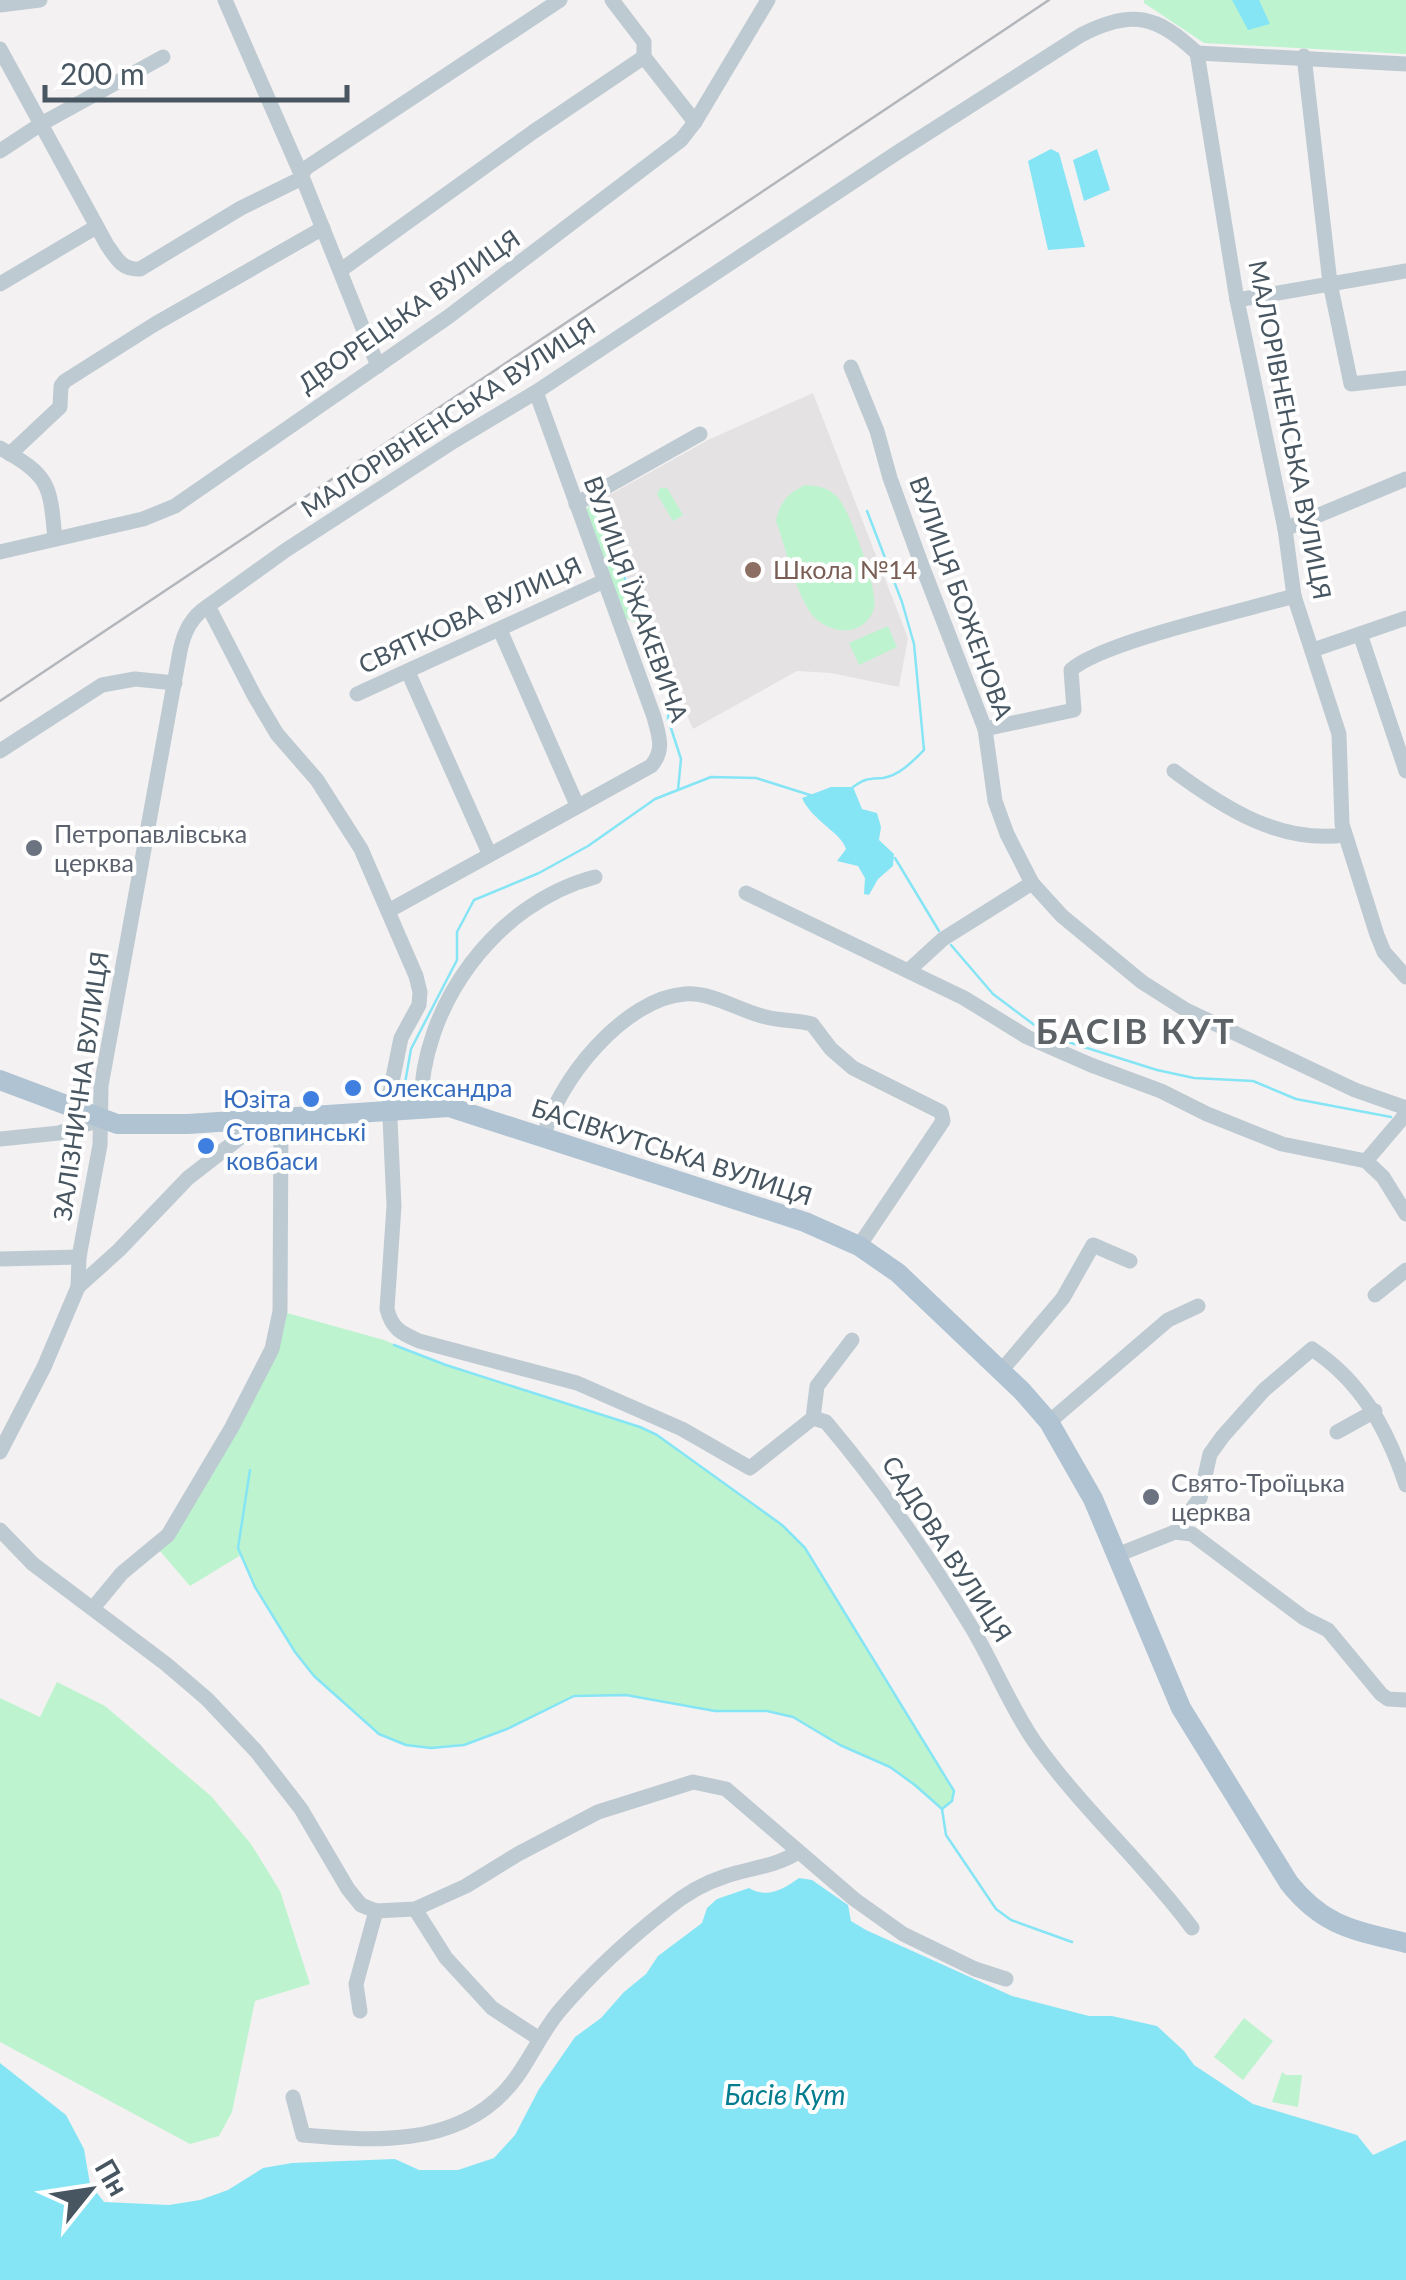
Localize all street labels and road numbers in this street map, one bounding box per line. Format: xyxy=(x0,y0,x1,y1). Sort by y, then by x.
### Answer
street label: ДВОРЕЦЬКА ВУЛИЦЯ xyxy=(292,222,525,398)
street label: МАЛОРІВНЕНСЬКА ВУЛИЦЯ xyxy=(1243,258,1339,602)
street label: МАЛОРІВНЕНСЬКА ВУЛИЦЯ xyxy=(295,310,600,523)
street label: ВУЛИЦЯ ЇЖАКЕВИЧА xyxy=(578,472,695,726)
street label: ВУЛИЦЯ БОЖЕНОВА xyxy=(904,472,1020,724)
street label: СВЯТКОВА ВУЛИЦЯ xyxy=(353,549,586,679)
street label: ЗАЛІЗНИЧНА ВУЛИЦЯ xyxy=(46,949,114,1222)
street label: БАСІВКУТСЬКА ВУЛИЦЯ xyxy=(528,1091,816,1211)
street label: САДОВА ВУЛИЦЯ xyxy=(877,1450,1019,1647)

